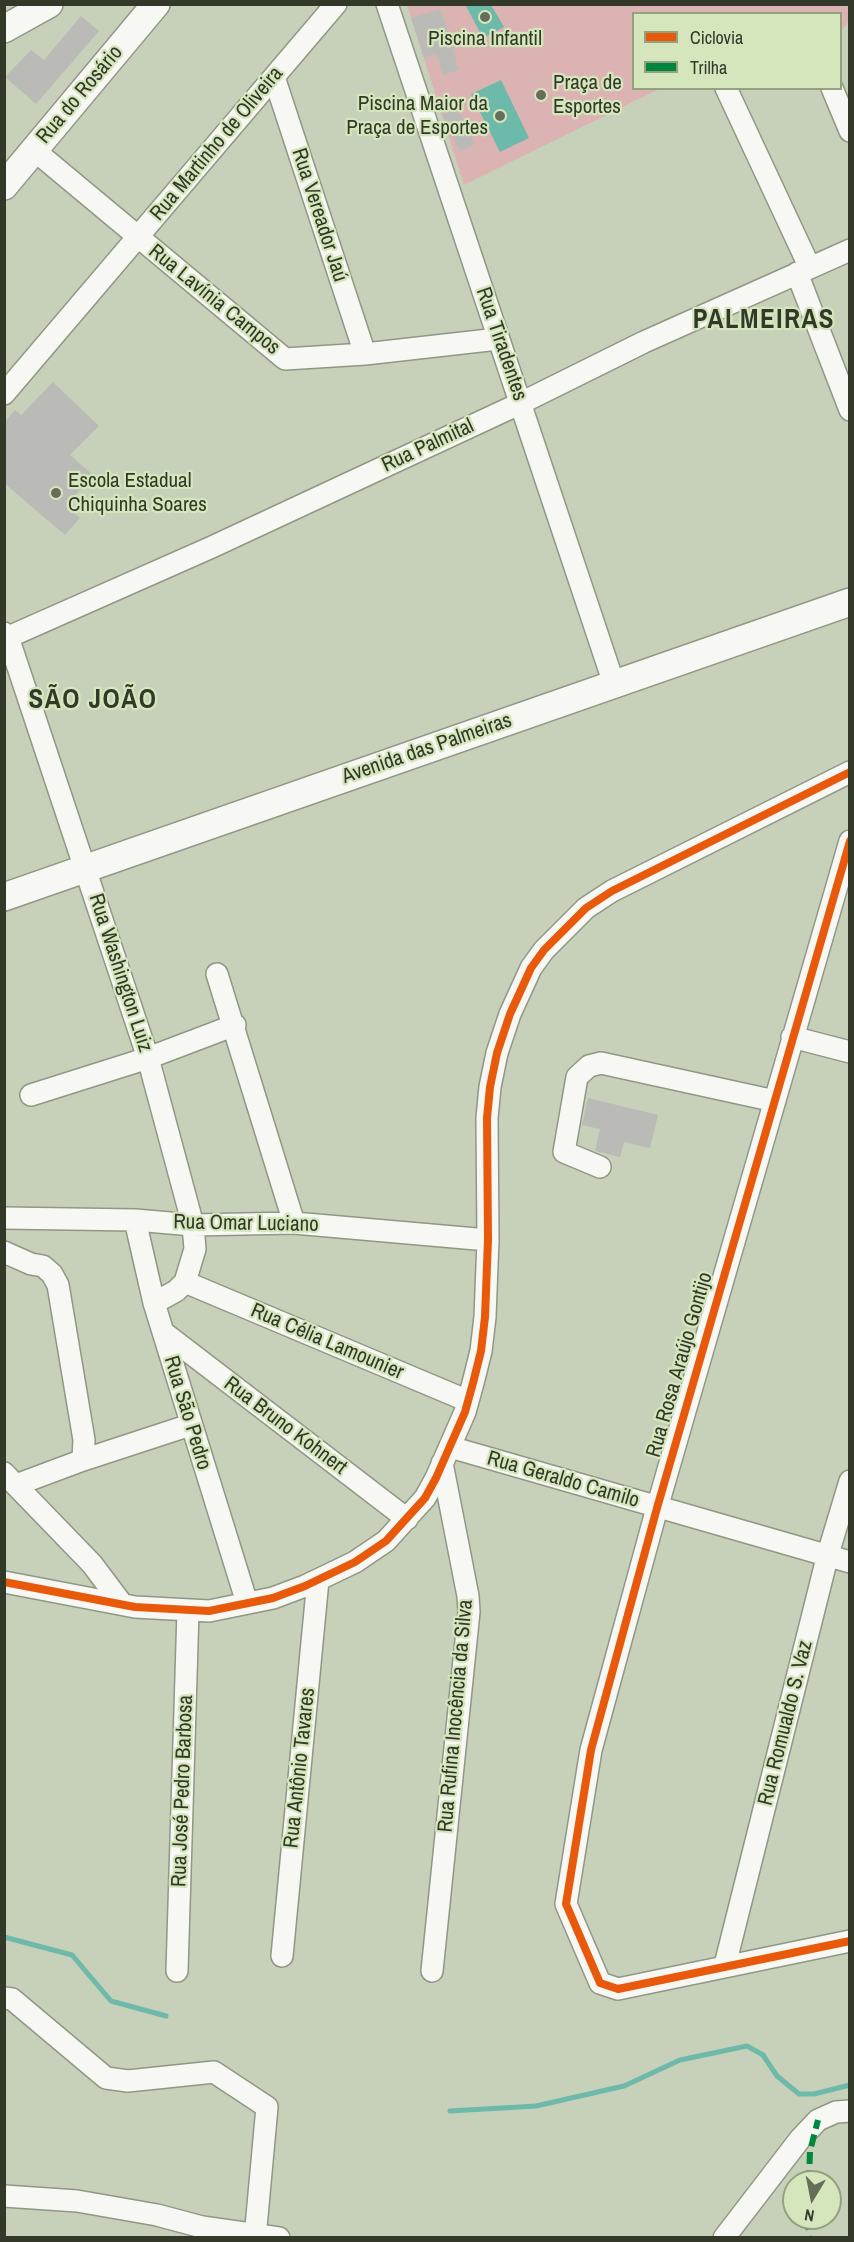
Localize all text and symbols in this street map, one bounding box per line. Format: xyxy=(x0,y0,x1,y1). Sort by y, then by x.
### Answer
marker: Piscina Infantil xyxy=(478,10,492,24)
legend xyxy=(632,12,842,90)
text: Ciclovia xyxy=(690,25,743,50)
place label: Piscina Infantil xyxy=(428,26,542,52)
street label: Rua do Rosário xyxy=(32,41,128,149)
text: Trilha xyxy=(690,55,727,80)
street label: Rua Martinho de Oliveira xyxy=(145,62,289,226)
place label: Praça de Esportes xyxy=(553,70,622,120)
marker: Praça de Esportes xyxy=(534,88,548,102)
place label: Piscina Maior da Praça de Esportes xyxy=(346,91,488,141)
marker: Piscina Maior da Praça de Esportes xyxy=(493,109,507,123)
street label: Rua Vereador Jaú xyxy=(286,145,352,285)
street label: Rua Lavínia Campos xyxy=(143,239,285,361)
street label: Rua Tiradentes xyxy=(470,284,532,404)
district label: PALMEIRAS xyxy=(693,305,835,337)
street label: Rua Palmital xyxy=(378,414,478,478)
place label: Escola Estadual Chiquinha Soares xyxy=(68,468,207,518)
marker: Escola Estadual Chiquinha Soares xyxy=(49,486,63,500)
district label: SÃO JOÃO xyxy=(29,685,157,717)
street label: Avenida das Palmeiras xyxy=(339,708,515,790)
street label: Rua Washington Luiz xyxy=(83,891,157,1055)
street label: Rua Omar Luciano xyxy=(173,1210,319,1238)
street label: Rua Rosa Araújo Gontijo xyxy=(642,1270,718,1460)
street label: Rua Célia Lamounier xyxy=(247,1298,407,1386)
street label: Rua São Pedro xyxy=(158,1353,216,1473)
street label: Rua Bruno Kohnert xyxy=(219,1372,351,1480)
street label: Rua Geraldo Camilo xyxy=(484,1446,642,1514)
street label: Rua Rufina Inocência da Silva xyxy=(433,1599,479,1833)
street label: Rua Romualdo S. Vaz xyxy=(753,1638,819,1808)
street label: Rua Antônio Tavares xyxy=(279,1687,321,1849)
street label: Rua José Pedro Barbosa xyxy=(167,1694,199,1888)
north arrow xyxy=(782,2170,842,2230)
text: N xyxy=(803,2204,816,2227)

